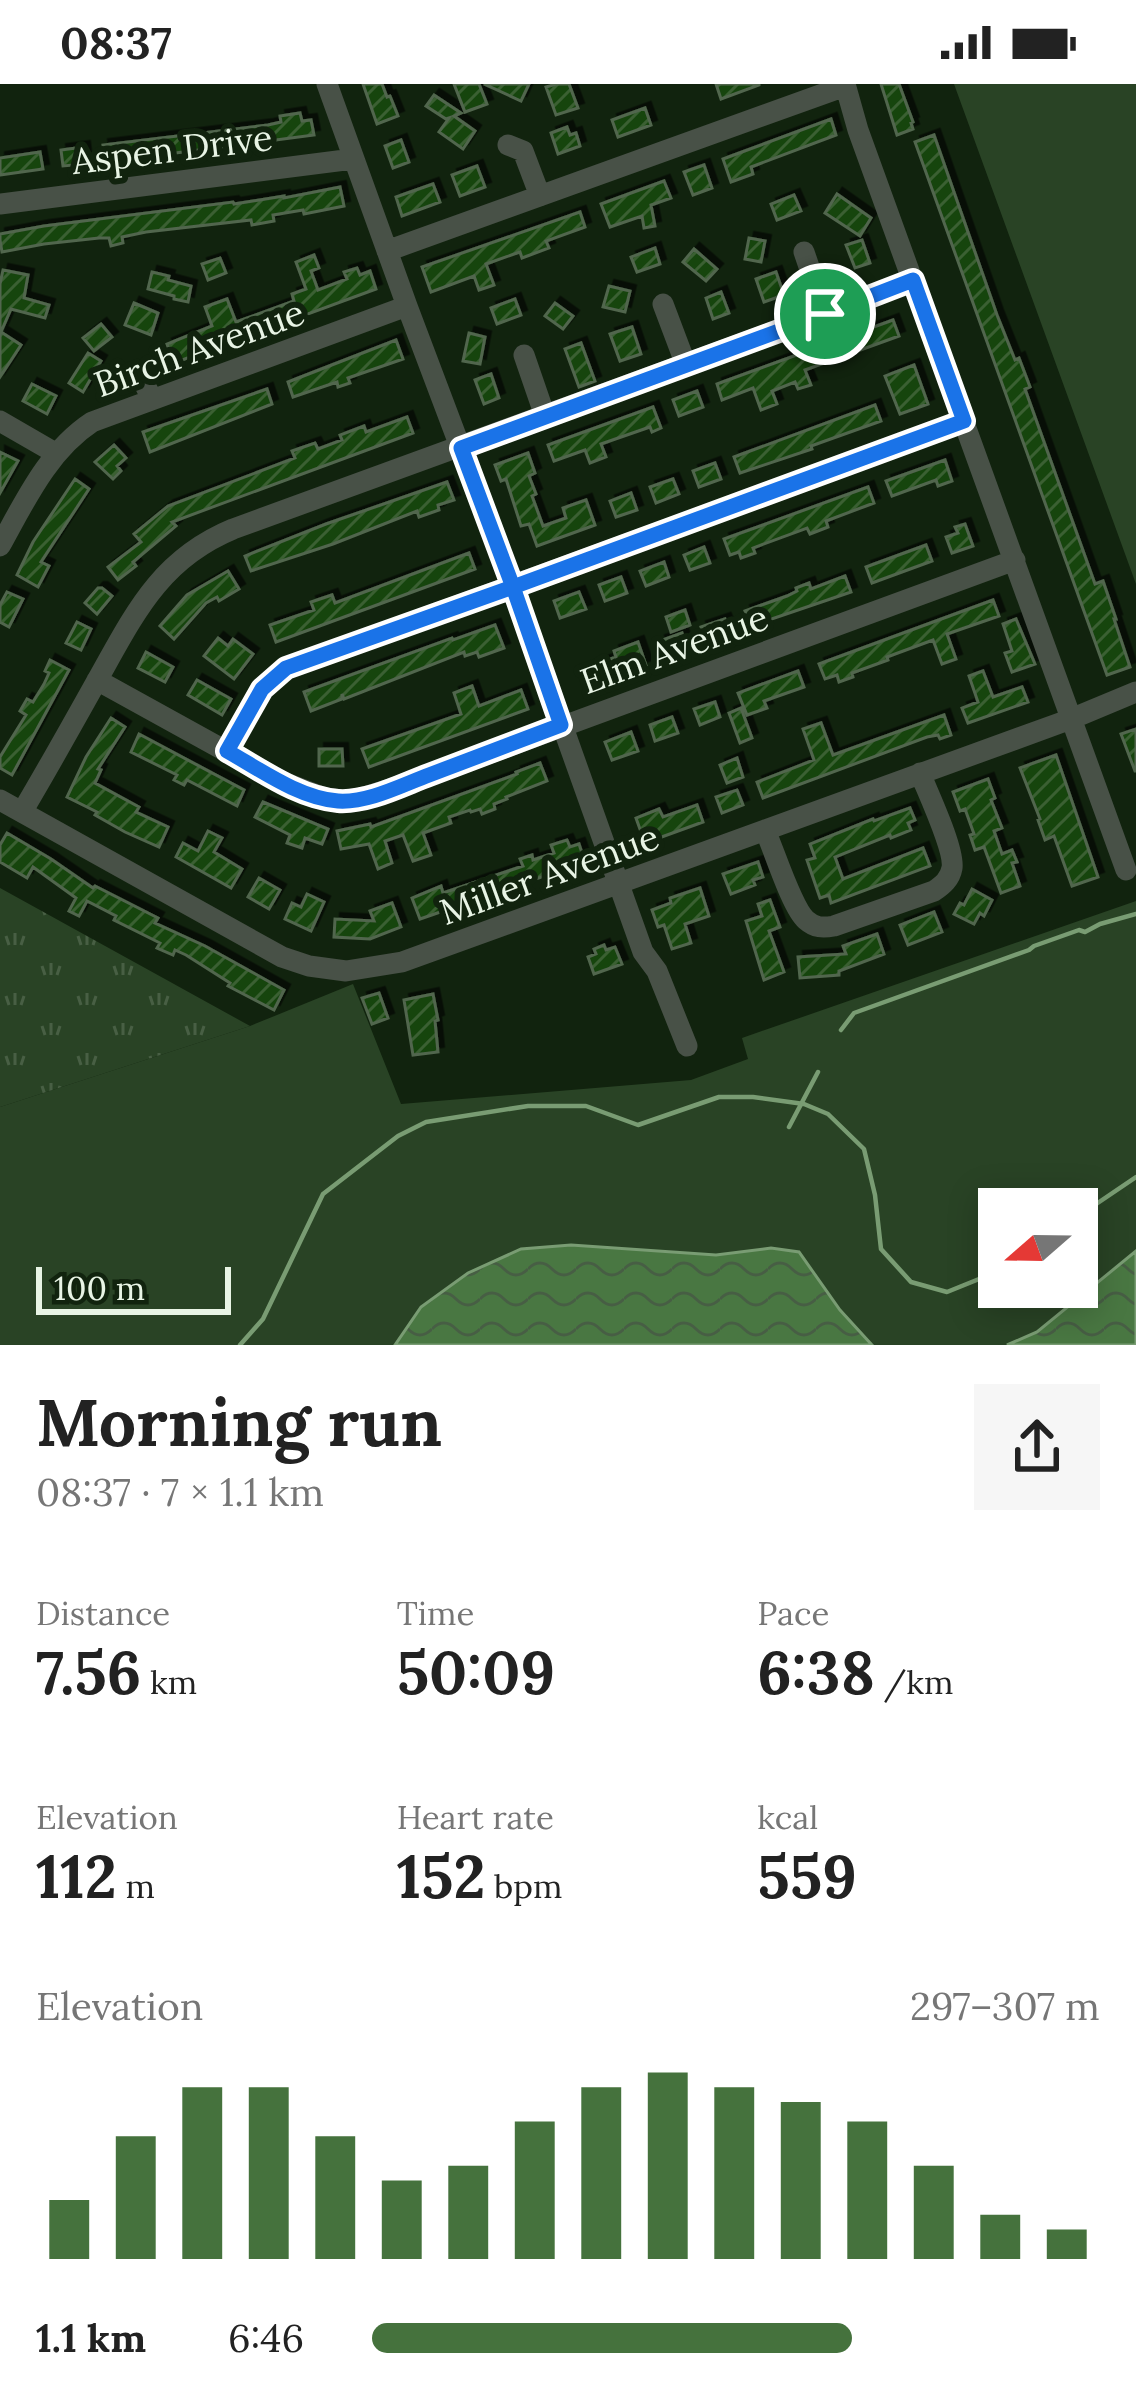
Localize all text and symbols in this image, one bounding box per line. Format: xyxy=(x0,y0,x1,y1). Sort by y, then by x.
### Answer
text: 08:37 xyxy=(60,14,172,71)
street label: Aspen Drive xyxy=(68,114,275,184)
pin xyxy=(774,263,876,365)
icon: arrive xyxy=(792,281,858,347)
street label: Birch Avenue xyxy=(88,289,310,407)
street label: Elm Avenue xyxy=(574,594,774,704)
street label: Miller Avenue xyxy=(433,813,665,935)
north arrow xyxy=(978,1188,1098,1308)
map controls xyxy=(978,1188,1098,1308)
scale bar xyxy=(36,1261,231,1314)
text: 100 m xyxy=(54,1267,145,1309)
text: Morning run xyxy=(36,1380,442,1464)
button: share xyxy=(974,1384,1100,1510)
text: 08:37 · 7 × 1.1 km xyxy=(36,1467,324,1517)
text: Distance xyxy=(36,1592,170,1634)
text: Time xyxy=(397,1592,474,1634)
text: Pace xyxy=(757,1592,829,1634)
text: 7.56 xyxy=(36,1634,141,1710)
text: 50:09 xyxy=(397,1634,555,1710)
text: 6:38 xyxy=(757,1634,875,1710)
text: km xyxy=(141,1661,197,1703)
text: /km xyxy=(875,1661,953,1703)
text: Elevation xyxy=(36,1796,178,1838)
text: Heart rate xyxy=(397,1796,554,1838)
text: kcal xyxy=(757,1796,818,1838)
text: 112 xyxy=(36,1838,117,1914)
text: 152 xyxy=(397,1838,485,1914)
text: 559 xyxy=(757,1838,857,1914)
text: m xyxy=(117,1865,155,1907)
text: bpm xyxy=(485,1865,563,1907)
text: Elevation xyxy=(36,1981,204,2031)
text: 297–307 m xyxy=(910,1981,1100,2031)
text: 1.1 km xyxy=(36,2313,146,2363)
text: 6:46 xyxy=(228,2313,304,2363)

